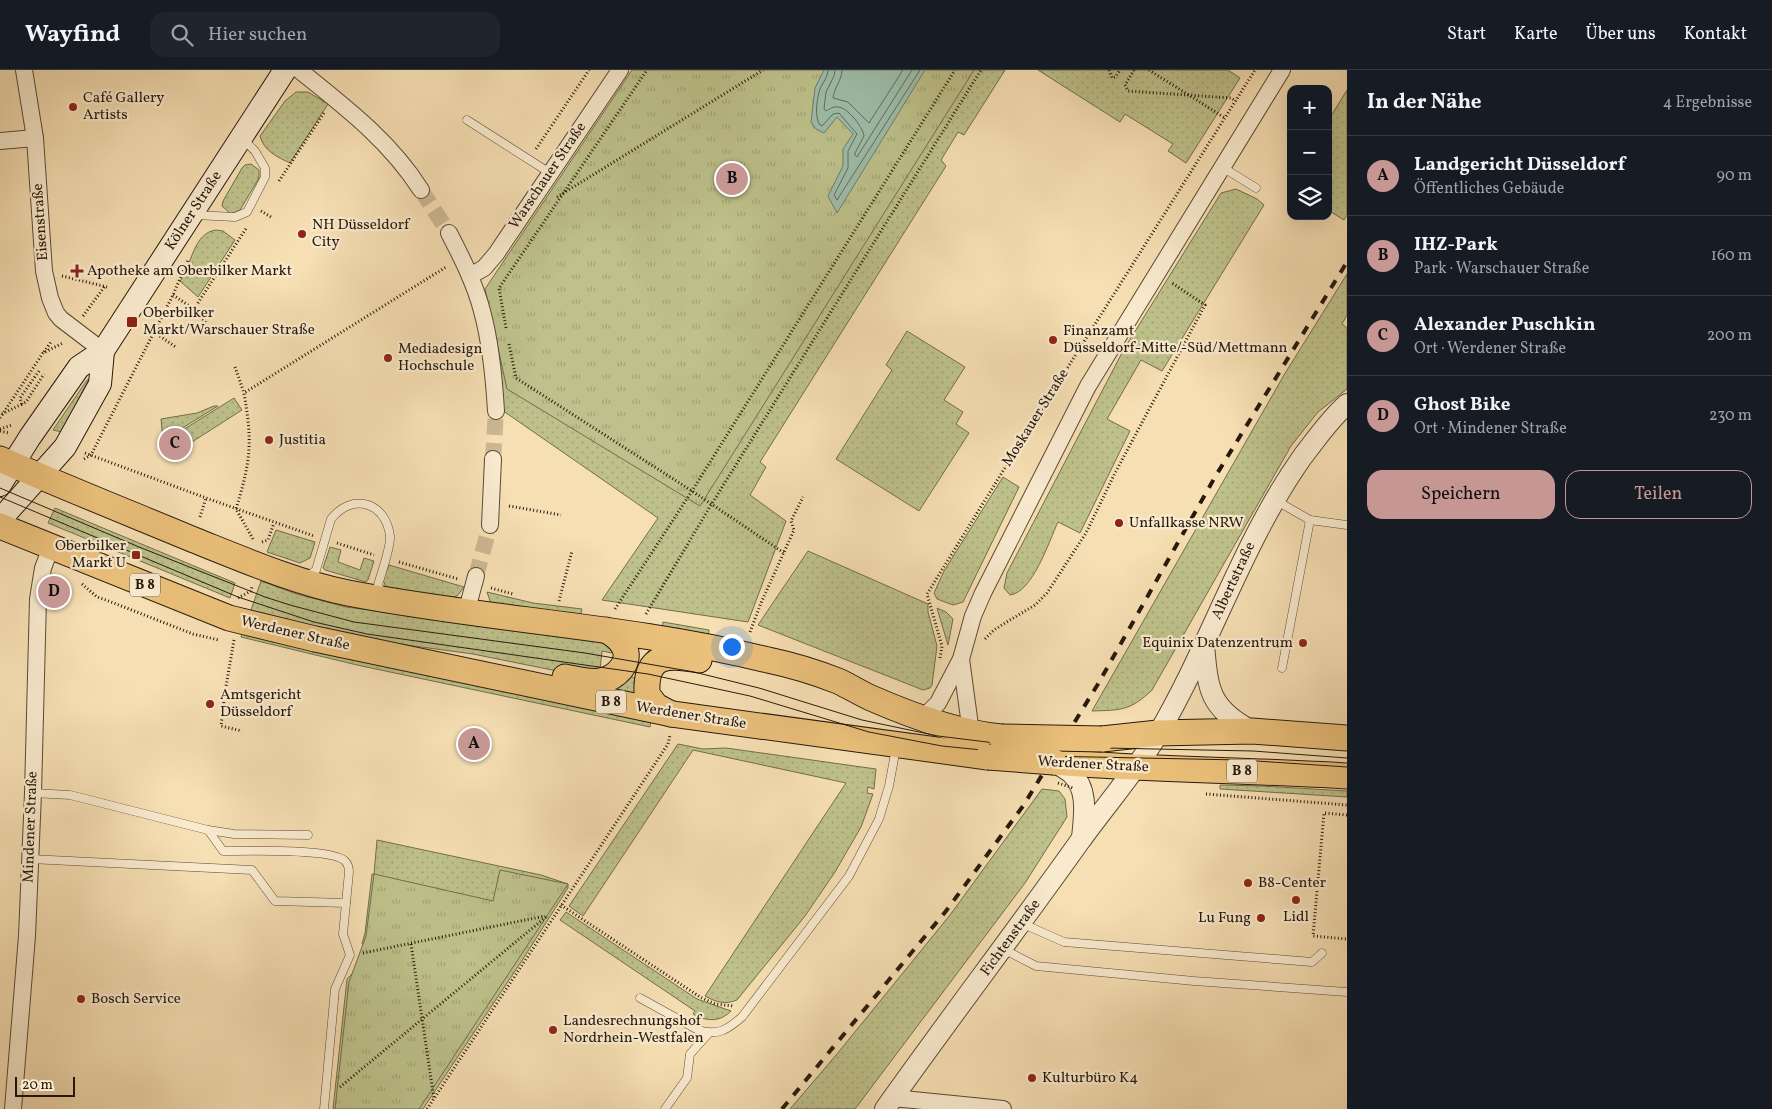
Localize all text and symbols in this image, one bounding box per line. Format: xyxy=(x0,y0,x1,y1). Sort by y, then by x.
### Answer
search box xyxy=(150,12,500,57)
text: Wayfind xyxy=(25,18,120,52)
icon: search xyxy=(168,21,196,49)
text: Hier suchen xyxy=(208,22,307,48)
text: Start xyxy=(1447,22,1486,47)
text: Karte xyxy=(1514,22,1558,47)
text: Über uns xyxy=(1586,22,1656,47)
text: Kontakt xyxy=(1684,22,1747,47)
map controls xyxy=(1287,85,1332,220)
button: + xyxy=(1287,85,1332,130)
place label: Café Gallery Artists xyxy=(83,88,164,126)
text: In der Nähe xyxy=(1367,88,1482,117)
text: 4 Ergebnisse xyxy=(1663,92,1752,114)
marker: Café Gallery Artists xyxy=(67,101,79,113)
street label: Warschauer Straße xyxy=(504,118,592,234)
button: − xyxy=(1287,130,1332,175)
text: Landgericht Düsseldorf xyxy=(1414,152,1625,178)
pin: B xyxy=(716,160,748,198)
text: A xyxy=(1377,165,1389,187)
text: 90 m xyxy=(1716,165,1752,187)
street label: Kölner Straße xyxy=(161,167,227,255)
button: layers xyxy=(1287,175,1332,220)
text: Öffentliches Gebäude xyxy=(1414,178,1564,200)
street label: Eisenstraße xyxy=(28,183,54,261)
place label: NH Düsseldorf City xyxy=(312,215,411,253)
marker: NH Düsseldorf City xyxy=(296,228,308,240)
text: IHZ-Park xyxy=(1414,232,1498,258)
text: B xyxy=(1378,245,1388,267)
text: 160 m xyxy=(1711,245,1752,267)
text: Park · Warschauer Straße xyxy=(1414,258,1589,280)
place label: Apotheke am Oberbilker Markt xyxy=(87,261,292,282)
marker: Apotheke am Oberbilker Markt xyxy=(71,265,83,277)
place label: Oberbilker Markt/Warschauer Straße xyxy=(143,303,315,341)
text: Alexander Puschkin xyxy=(1414,312,1595,338)
marker: Oberbilker Markt/Warschauer Straße xyxy=(125,315,139,329)
place label: Finanzamt Düsseldorf-Mitte/-Süd/Mettmann xyxy=(1063,321,1288,359)
text: C xyxy=(1378,325,1388,347)
text: 200 m xyxy=(1707,325,1752,347)
marker: Finanzamt Düsseldorf-Mitte/-Süd/Mettmann xyxy=(1047,334,1059,346)
text: Ort · Werdener Straße xyxy=(1414,338,1566,360)
place label: Mediadesign Hochschule xyxy=(398,339,482,377)
marker: Mediadesign Hochschule xyxy=(382,352,394,364)
street label: Moskauer Straße xyxy=(997,365,1075,471)
text: Ghost Bike xyxy=(1414,392,1510,418)
text: D xyxy=(1377,405,1389,427)
text: 230 m xyxy=(1709,405,1752,427)
text: Ort · Mindener Straße xyxy=(1414,418,1567,440)
pin: C xyxy=(159,425,191,463)
place label: Justitia xyxy=(279,430,326,451)
marker: Justitia xyxy=(263,434,275,446)
button: Speichern xyxy=(1367,470,1555,519)
button: Teilen xyxy=(1565,470,1752,519)
place label: Unfallkasse NRW xyxy=(1129,513,1244,534)
marker: Unfallkasse NRW xyxy=(1113,517,1125,529)
place label: Oberbilker Markt U xyxy=(55,536,126,574)
street label: Albertstraße xyxy=(1207,539,1261,623)
marker: Oberbilker Markt U xyxy=(130,549,142,561)
pin: D xyxy=(38,573,70,611)
road number: B 8 xyxy=(130,574,160,596)
street label: Werdener Straße xyxy=(238,611,352,657)
place label: Equinix Datenzentrum xyxy=(1142,633,1293,654)
your location xyxy=(719,634,745,660)
marker: Equinix Datenzentrum xyxy=(1297,637,1309,649)
place label: Amtsgericht Düsseldorf xyxy=(220,685,302,723)
road number: B 8 xyxy=(596,690,626,714)
street label: Werdener Straße xyxy=(634,697,748,735)
marker: Amtsgericht Düsseldorf xyxy=(204,698,216,710)
pin: A xyxy=(458,725,490,763)
street label: Werdener Straße xyxy=(1037,752,1149,778)
road number: B 8 xyxy=(1227,759,1257,782)
street label: Mindener Straße xyxy=(19,771,43,883)
place label: B8-Center xyxy=(1258,873,1326,894)
marker: B8-Center xyxy=(1242,877,1254,889)
marker: Lidl xyxy=(1290,894,1302,906)
street label: Fichtenstraße xyxy=(976,895,1046,981)
place label: Lidl xyxy=(1283,907,1309,928)
place label: Lu Fung xyxy=(1198,908,1251,929)
marker: Lu Fung xyxy=(1255,912,1267,924)
place label: Bosch Service xyxy=(91,989,181,1010)
marker: Bosch Service xyxy=(75,993,87,1005)
place label: Landesrechnungshof Nordrhein-Westfalen xyxy=(563,1011,704,1049)
marker: Landesrechnungshof Nordrhein-Westfalen xyxy=(547,1024,559,1036)
place label: Kulturbüro K4 xyxy=(1042,1068,1138,1089)
marker: Kulturbüro K4 xyxy=(1026,1072,1038,1084)
scale bar xyxy=(15,1074,75,1097)
text: 20 m xyxy=(22,1076,53,1095)

